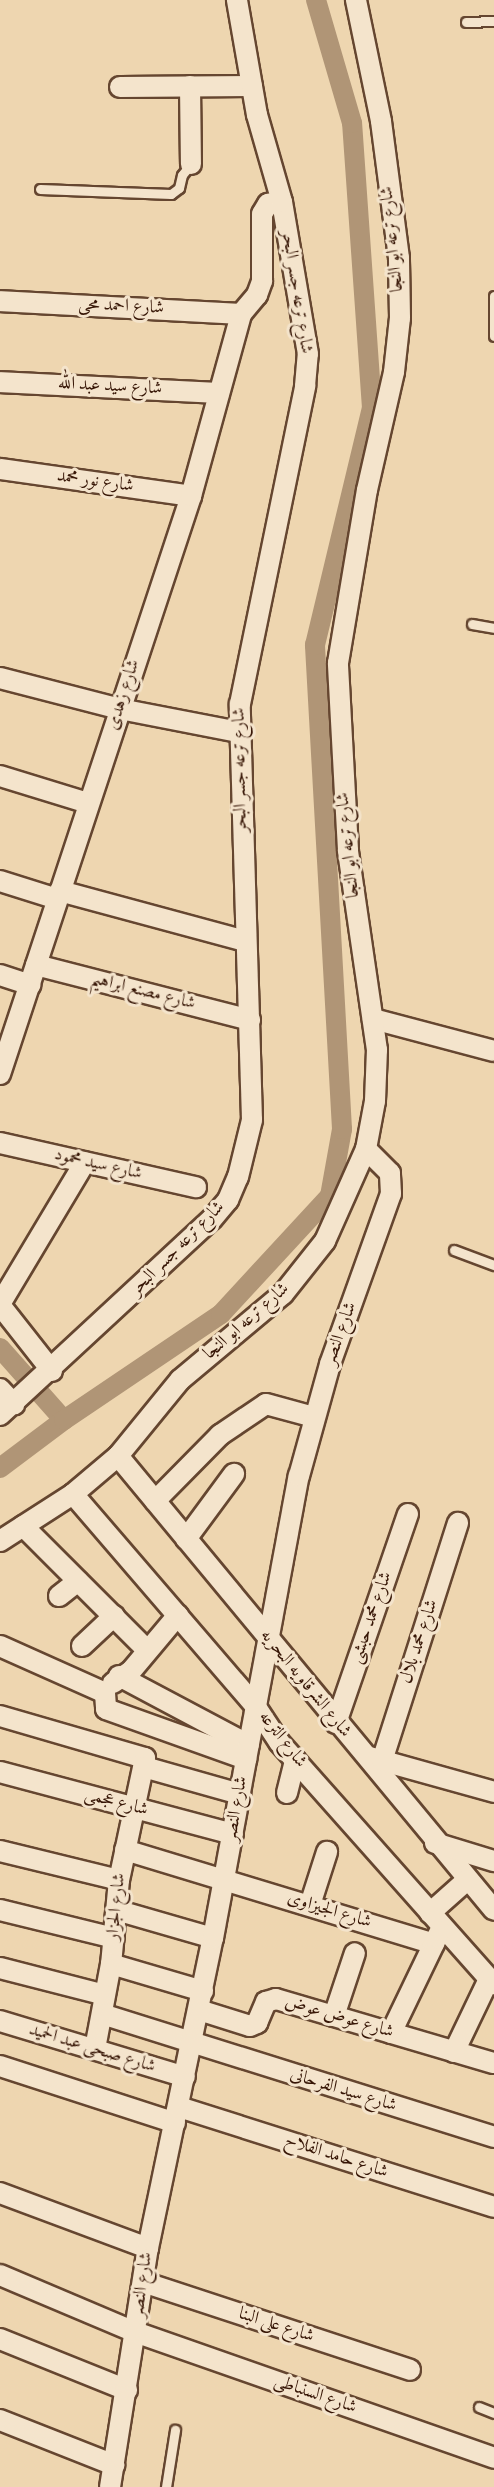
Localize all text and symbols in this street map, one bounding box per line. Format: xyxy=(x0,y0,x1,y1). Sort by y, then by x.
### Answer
street label: شارع ترعه ابو النجا xyxy=(377,185,409,293)
street label: شارع ترعه جسر البحر xyxy=(276,229,316,355)
street label: شارع احمد محى xyxy=(78,294,164,320)
street label: شارع سيد عبد الله xyxy=(57,373,163,401)
street label: شارع نور محمد xyxy=(55,466,135,498)
street label: شارع زهدى xyxy=(103,657,145,733)
street label: شارع ترعه جسر البحر xyxy=(229,707,253,833)
street label: شارع ترعه ابو النجا xyxy=(333,791,365,899)
street label: شارع مصنع ابراهيم xyxy=(89,969,197,1015)
street label: شارع سيد محمود xyxy=(52,1144,144,1186)
street label: شارع ترعه جسر البحر xyxy=(126,1197,230,1301)
street label: شارع ترعه ابو النجا xyxy=(200,1279,294,1365)
street label: شارع النصر xyxy=(320,1299,362,1369)
street label: شارع محمد حبشى xyxy=(346,1569,398,1667)
street label: شارع محمد بلال xyxy=(396,1597,444,1687)
street label: شارع الشرقاويه البحريه xyxy=(255,1626,355,1742)
street label: شارع الترعه xyxy=(253,1707,311,1773)
street label: شارع النصر xyxy=(221,1775,253,1843)
street label: شارع عجمى xyxy=(82,1784,150,1822)
street label: شارع الجزار xyxy=(103,1872,131,1942)
street label: شارع الجيزاوى xyxy=(284,1888,374,1934)
street label: شارع عوض عوض xyxy=(282,1992,396,2044)
street label: شارع صبحى عبد الحميد xyxy=(26,2020,158,2078)
street label: شارع سيد الفرحانى xyxy=(287,2065,399,2117)
street label: شارع حامد الفلاح xyxy=(281,2130,391,2184)
street label: شارع النصر xyxy=(128,2251,158,2319)
street label: شارع على البنا xyxy=(236,2304,316,2348)
street label: شارع السنباطى xyxy=(271,2371,359,2419)

